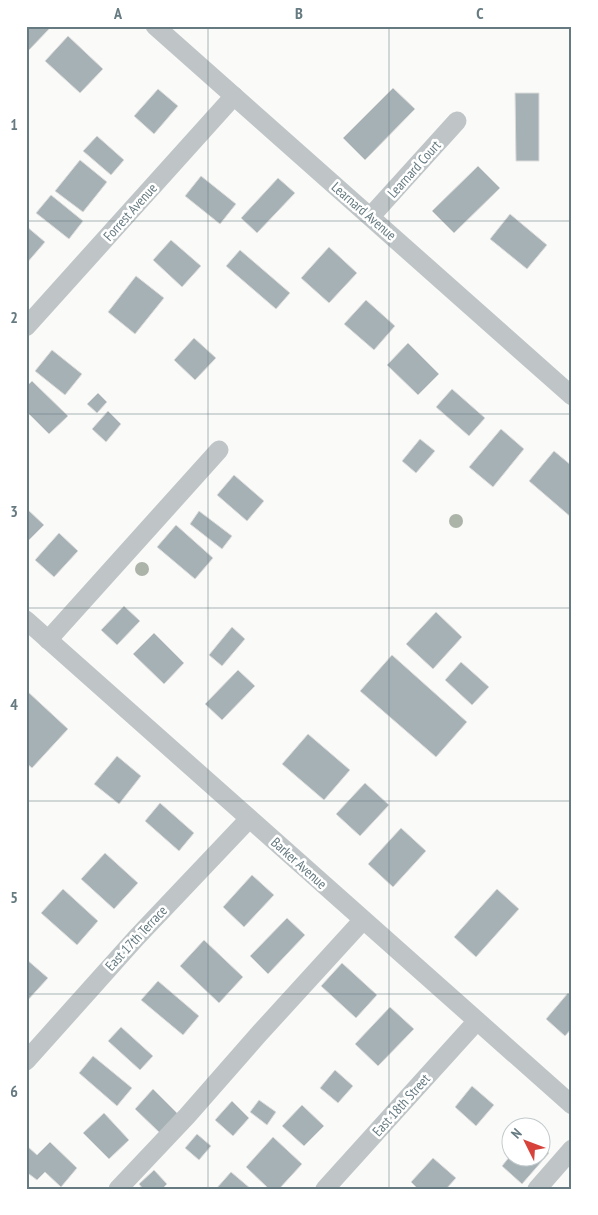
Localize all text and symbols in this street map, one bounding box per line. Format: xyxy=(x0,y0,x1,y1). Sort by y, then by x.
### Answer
text: A xyxy=(113,3,123,23)
text: B xyxy=(295,3,303,23)
text: C xyxy=(476,3,484,23)
text: 1 xyxy=(10,114,18,134)
street label: Learnard Court xyxy=(383,136,445,201)
street label: Learnard Avenue xyxy=(328,178,400,244)
street label: Forrest Avenue xyxy=(99,179,161,245)
text: 2 xyxy=(10,307,18,327)
text: 3 xyxy=(10,501,18,521)
text: 4 xyxy=(10,694,18,714)
street label: Barker Avenue xyxy=(267,833,331,893)
text: 5 xyxy=(10,887,18,907)
street label: East 17th Terrace xyxy=(101,901,171,974)
street label: East 18th Street xyxy=(368,1070,434,1140)
text: 6 xyxy=(10,1081,18,1101)
north arrow xyxy=(500,1118,550,1168)
text: N xyxy=(507,1124,526,1142)

